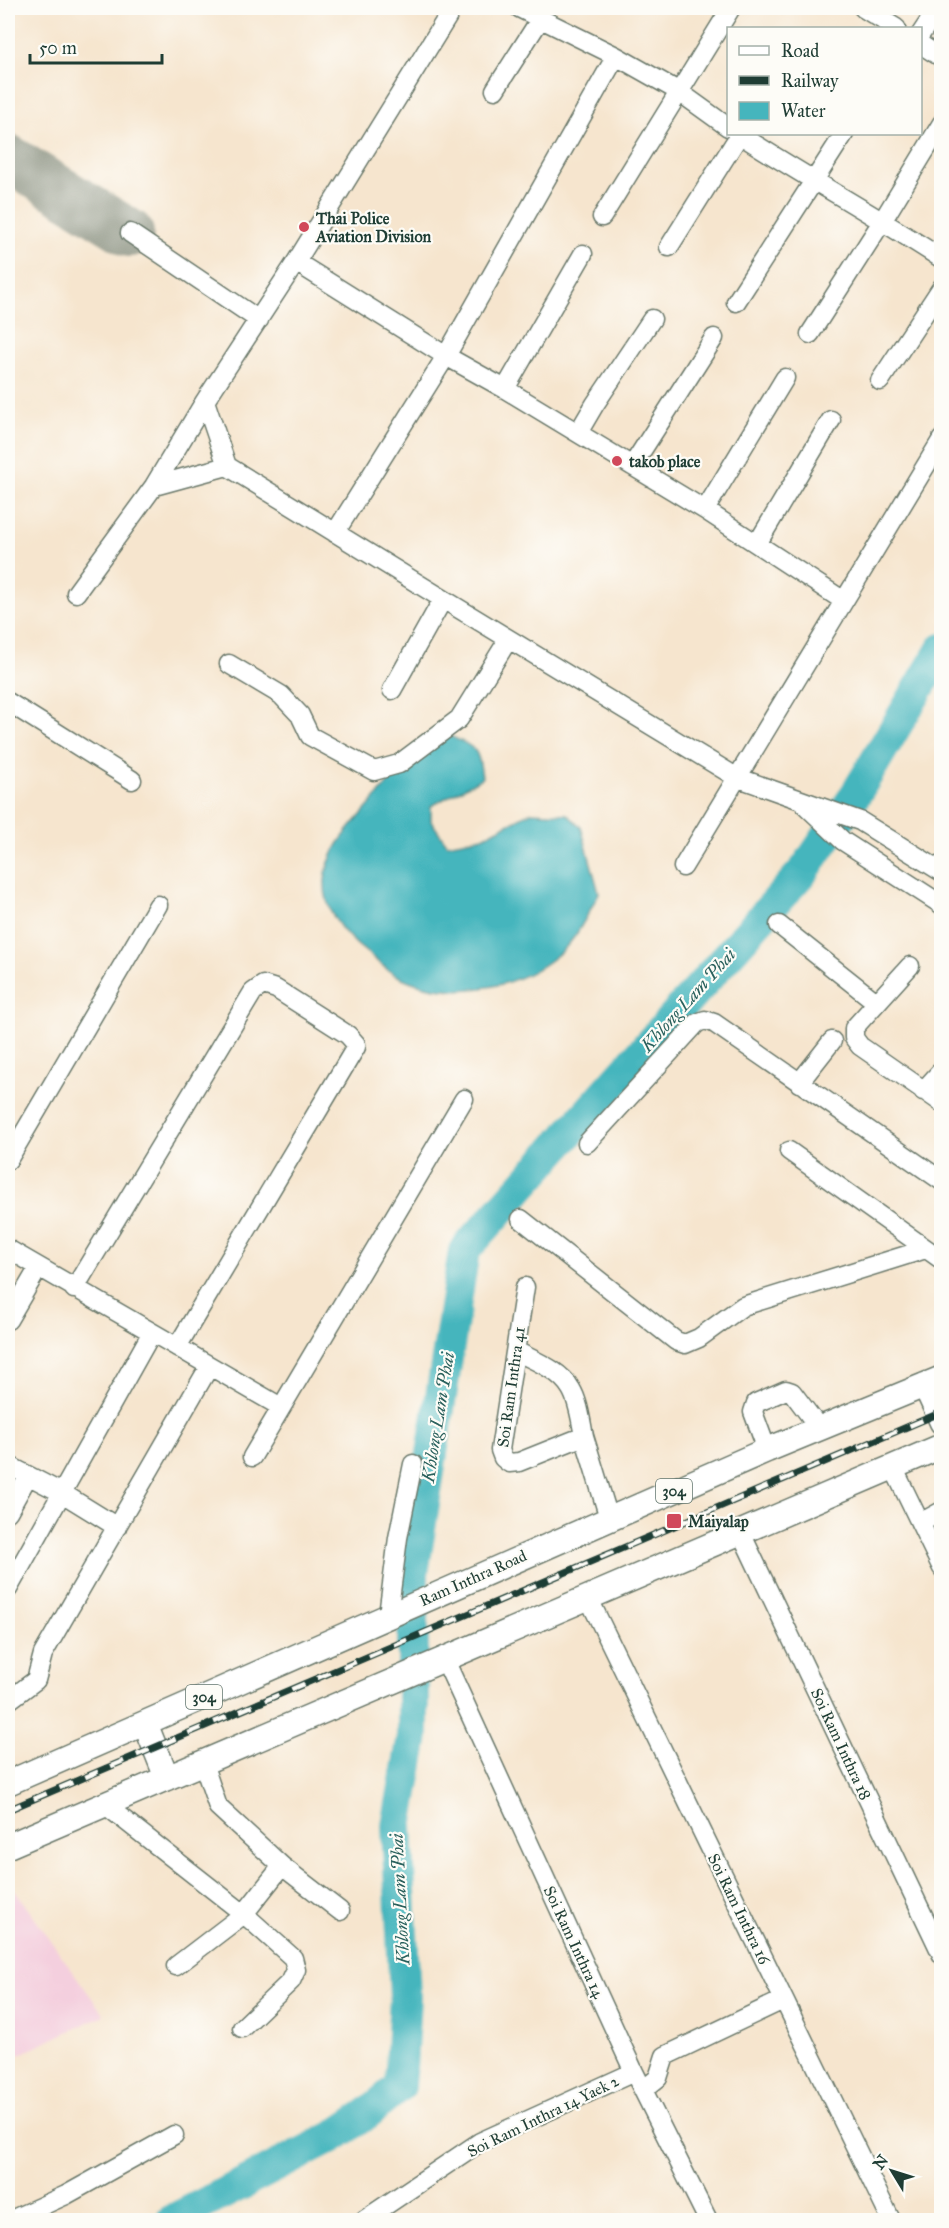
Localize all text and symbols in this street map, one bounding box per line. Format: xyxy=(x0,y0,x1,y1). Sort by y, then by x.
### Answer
scale bar xyxy=(30,27,162,65)
legend xyxy=(727,27,922,135)
text: 50 m xyxy=(39,37,77,59)
text: Road xyxy=(781,40,819,62)
text: Railway xyxy=(781,70,839,92)
text: Water xyxy=(781,100,826,122)
place label: Thai Police Aviation Division xyxy=(315,209,432,246)
marker: Thai Police Aviation Division xyxy=(297,220,311,234)
place label: takob place xyxy=(628,452,701,472)
marker: takob place xyxy=(610,454,624,468)
water label: Khlong Lam Phai xyxy=(635,944,740,1057)
street label: Soi Ram Inthra 41 xyxy=(493,1325,529,1449)
water label: Khlong Lam Phai xyxy=(417,1350,459,1485)
road number: 304 xyxy=(656,1479,692,1503)
marker: Maiyalap xyxy=(665,1512,683,1530)
place label: Maiyalap xyxy=(688,1512,749,1532)
street label: Ram Inthra Road xyxy=(417,1546,529,1610)
road number: 304 xyxy=(186,1685,222,1709)
street label: Soi Ram Inthra 18 xyxy=(807,1685,875,1803)
water label: Khlong Lam Phai xyxy=(386,1833,414,1966)
street label: Soi Ram Inthra 16 xyxy=(704,1851,774,1968)
street label: Soi Ram Inthra 14 xyxy=(540,1883,609,2002)
street label: Soi Ram Inthra 14 Yaek 2 xyxy=(464,2071,622,2161)
north arrow xyxy=(862,2141,922,2201)
text: N xyxy=(869,2151,892,2173)

